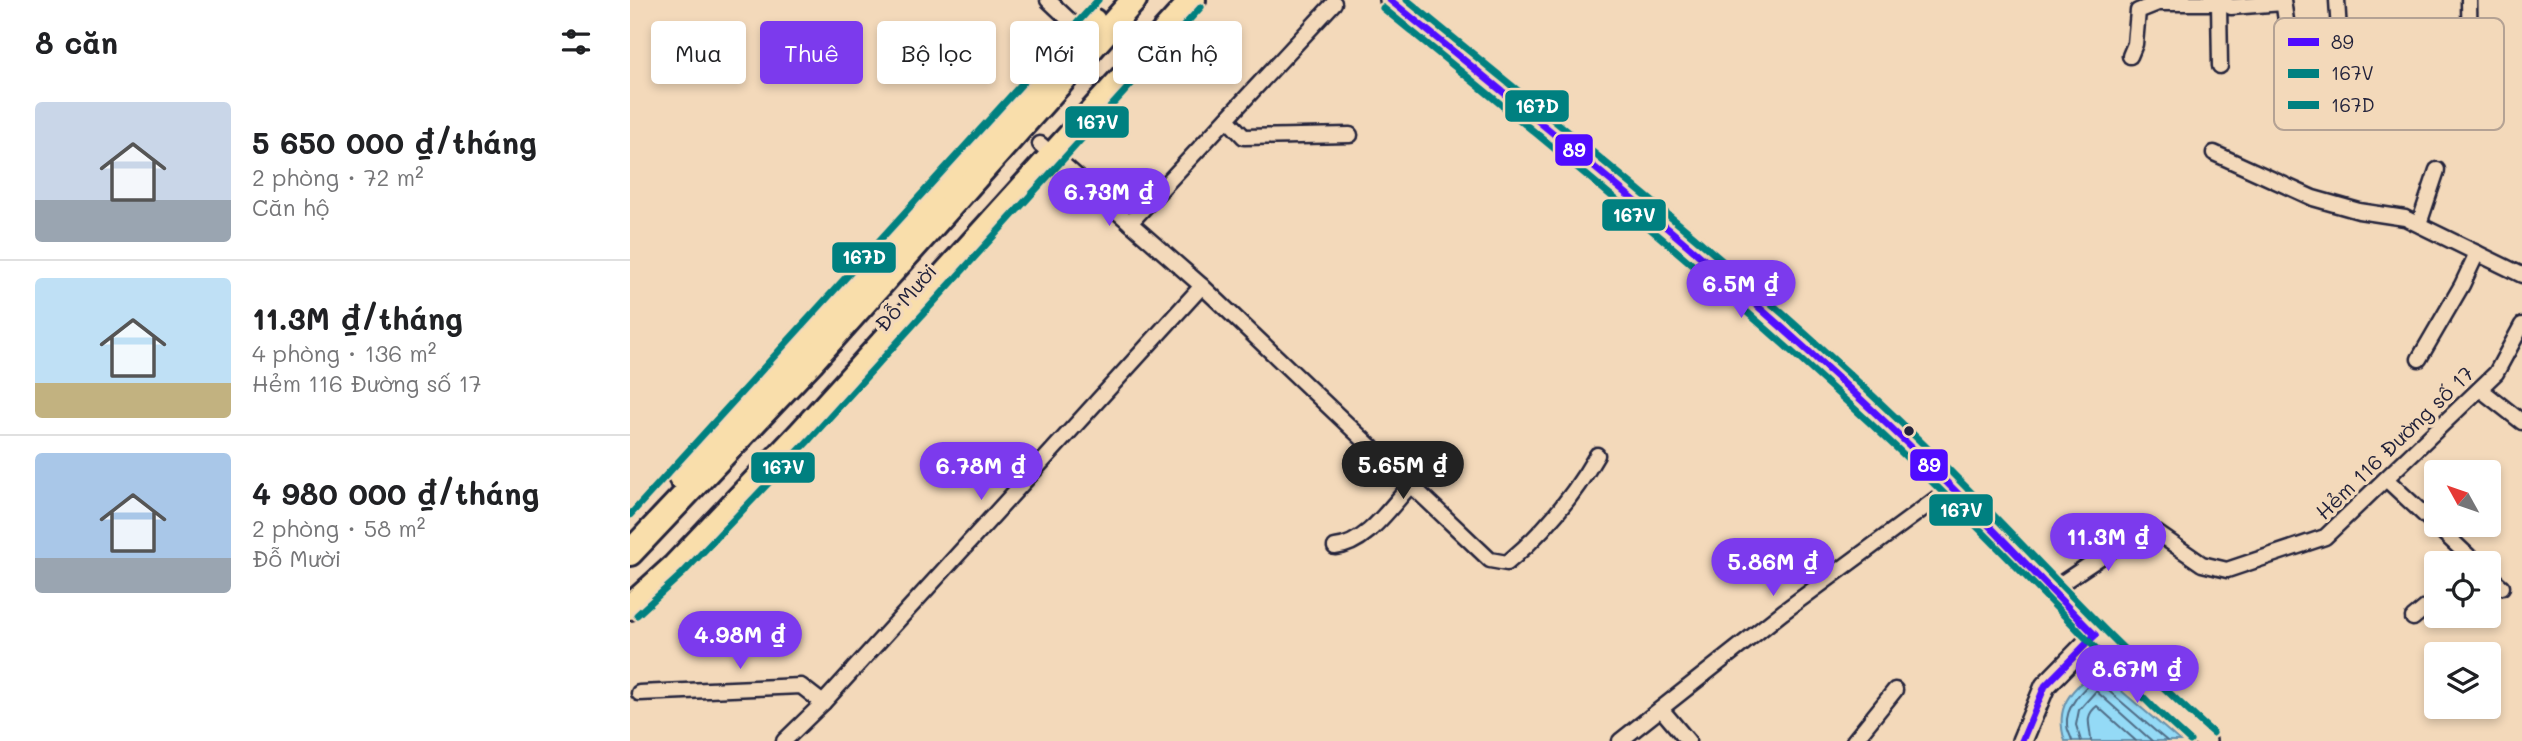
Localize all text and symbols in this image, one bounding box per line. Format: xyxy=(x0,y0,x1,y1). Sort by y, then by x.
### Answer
legend xyxy=(2274,18,2504,130)
chip: Mua xyxy=(651,21,746,84)
chip: Thuê xyxy=(760,21,863,84)
chip: Bộ lọc xyxy=(877,21,996,84)
chip: Mới xyxy=(1010,21,1099,84)
chip: Căn hộ xyxy=(1113,21,1242,84)
text: 8 căn xyxy=(35,22,118,62)
icon: filters xyxy=(557,23,595,61)
text: 89 xyxy=(2331,29,2354,54)
text: 167V xyxy=(2331,60,2374,85)
line badge: 167D xyxy=(1504,89,1570,123)
text: 167D xyxy=(2331,92,2375,117)
text: 167D xyxy=(1515,93,1559,118)
line badge: 167V xyxy=(1064,105,1130,139)
text: 167V xyxy=(1075,109,1119,134)
text: 5 650 000 ₫/tháng xyxy=(252,122,537,162)
icon: home xyxy=(91,130,175,214)
line badge: 89 xyxy=(1554,133,1594,167)
text: 89 xyxy=(1562,137,1586,162)
text: 2 phòng · 72 m² xyxy=(252,162,424,192)
pin: 6.73M ₫ xyxy=(1044,168,1174,228)
text: 6.73M ₫ xyxy=(1064,176,1154,206)
text: Căn hộ xyxy=(252,192,329,222)
line badge: 167V xyxy=(1601,198,1667,232)
text: 167V xyxy=(1612,202,1656,227)
line badge: 167D xyxy=(831,241,897,274)
text: 167D xyxy=(842,244,886,269)
street label: Đỗ Mười xyxy=(868,257,942,337)
pin: 6.5M ₫ xyxy=(1684,260,1798,320)
text: 6.5M ₫ xyxy=(1703,268,1779,298)
text: 11.3M ₫/tháng xyxy=(252,298,463,338)
icon: home xyxy=(91,306,175,390)
text: 4 phòng · 136 m² xyxy=(252,338,437,368)
street label: Hẻm 116 Đường số 17 xyxy=(2309,359,2479,525)
text: Hẻm 116 Đường số 17 xyxy=(252,368,482,398)
unlabelled marker xyxy=(1902,424,1916,438)
pin: 6.78M ₫ xyxy=(916,442,1046,502)
pin: 5.65M ₫ xyxy=(1338,442,1468,501)
line badge: 89 xyxy=(1909,448,1949,482)
text: 5.65M ₫ xyxy=(1358,449,1448,479)
text: 6.78M ₫ xyxy=(936,450,1026,480)
line badge: 167V xyxy=(750,451,816,484)
text: 89 xyxy=(1917,452,1941,477)
text: 167V xyxy=(761,454,805,479)
north arrow xyxy=(2424,460,2501,537)
map controls xyxy=(2424,460,2501,719)
text: 4 980 000 ₫/tháng xyxy=(252,473,539,513)
icon: home xyxy=(91,481,175,565)
line badge: 167V xyxy=(1928,493,1994,527)
text: 167V xyxy=(1939,497,1983,522)
text: 2 phòng · 58 m² xyxy=(252,513,426,543)
pin: 11.3M ₫ xyxy=(2043,514,2173,573)
text: 11.3M ₫ xyxy=(2066,521,2150,551)
pin: 5.86M ₫ xyxy=(1708,538,1838,598)
text: Đỗ Mười xyxy=(252,543,341,573)
text: 5.86M ₫ xyxy=(1727,546,1819,576)
button: locate xyxy=(2424,551,2501,628)
pin: 4.98M ₫ xyxy=(675,612,805,671)
text: 4.98M ₫ xyxy=(694,619,786,649)
button: layers xyxy=(2424,642,2501,719)
pin: 8.67M ₫ xyxy=(2072,646,2202,705)
text: 8.67M ₫ xyxy=(2092,653,2182,683)

